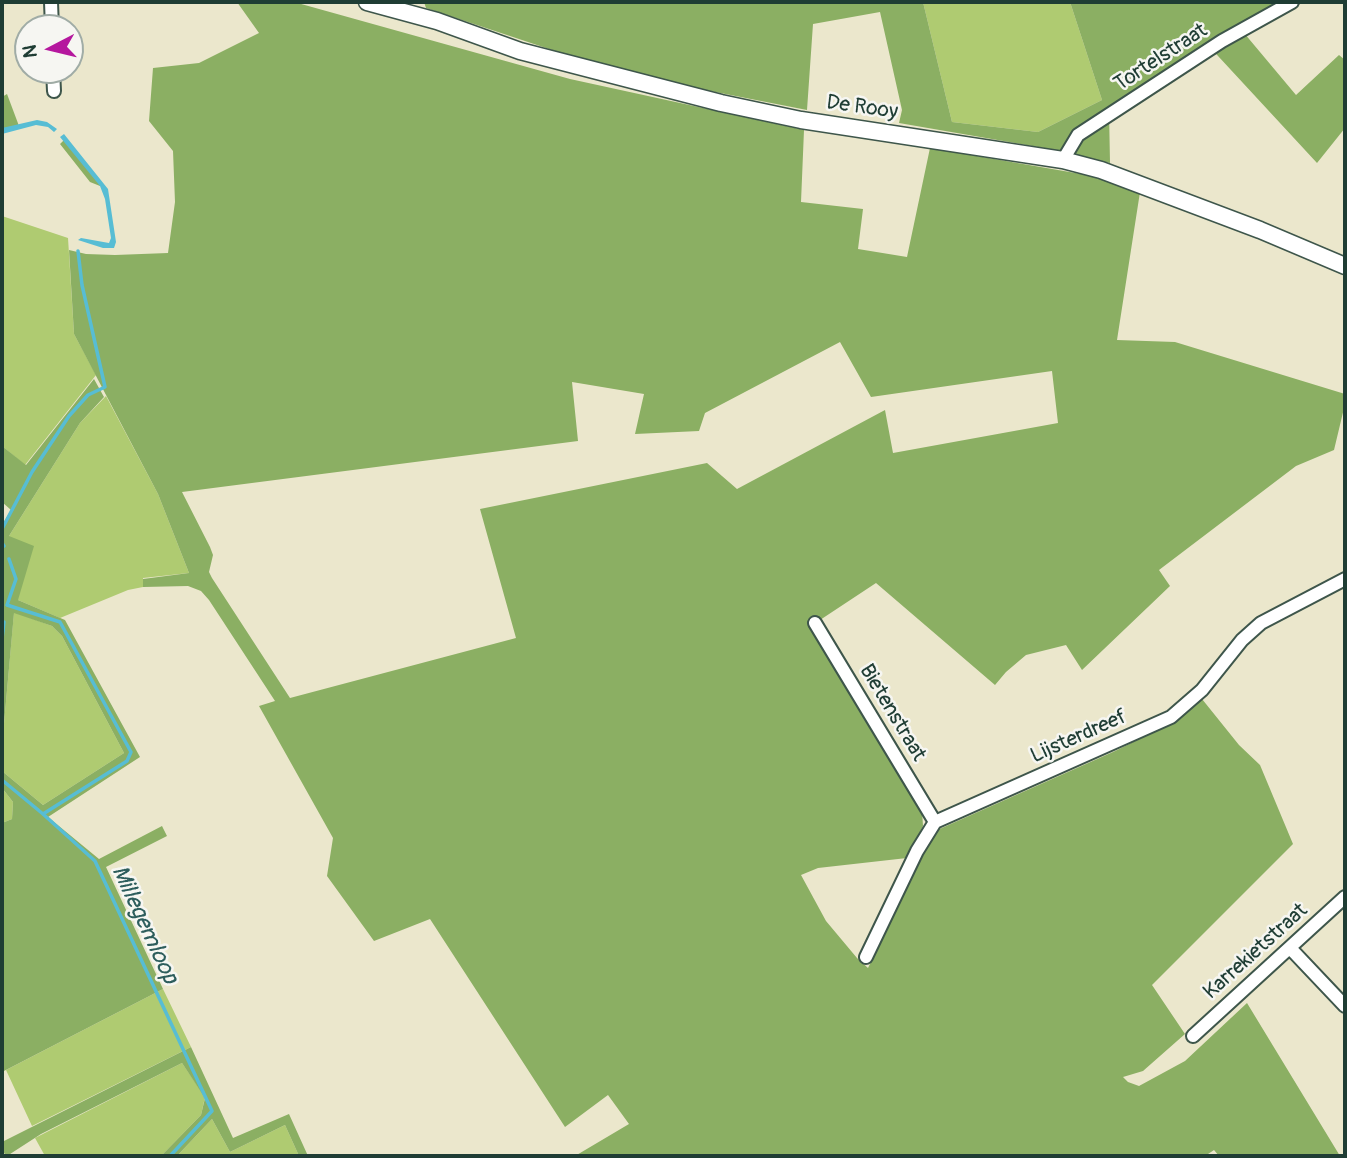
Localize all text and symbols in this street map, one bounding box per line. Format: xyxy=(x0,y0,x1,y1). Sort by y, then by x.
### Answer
north arrow xyxy=(14,14,84,84)
street label: Tortelstraat xyxy=(1110,19,1212,97)
text: N xyxy=(17,43,43,59)
street label: De Rooy xyxy=(825,91,899,125)
street label: Bietenstraat xyxy=(853,660,931,766)
street label: Lijsterdreef xyxy=(1027,705,1131,769)
water label: Millegemloop xyxy=(105,861,183,989)
street label: Karrekietstraat xyxy=(1199,899,1313,1005)

